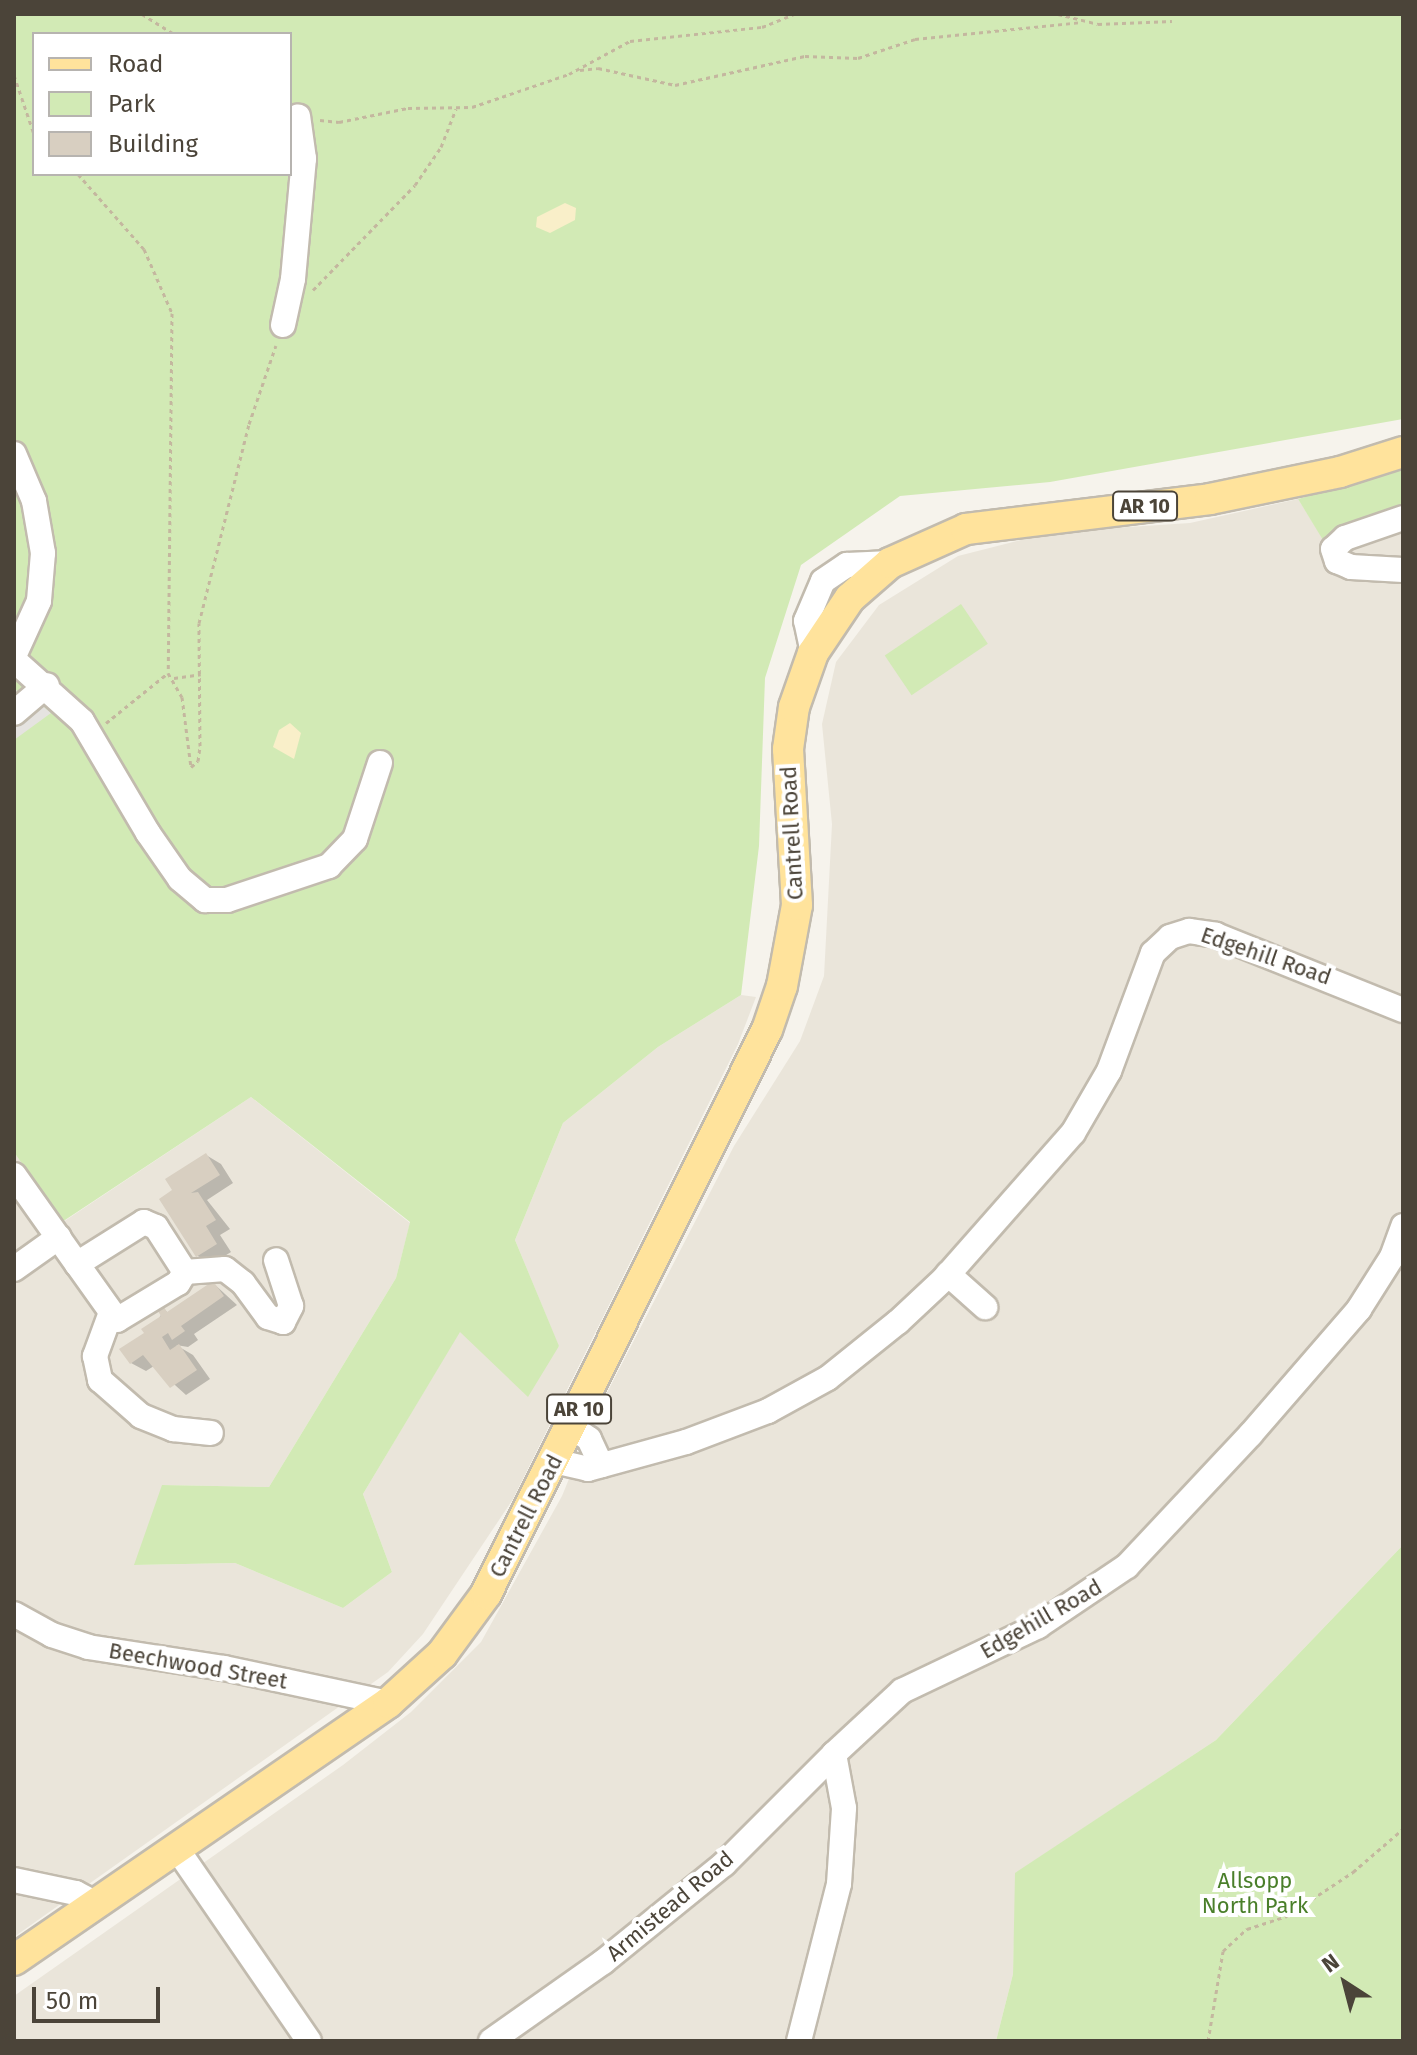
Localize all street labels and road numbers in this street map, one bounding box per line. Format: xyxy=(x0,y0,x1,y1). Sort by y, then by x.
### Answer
road number: AR 10 xyxy=(1111,490,1179,522)
street label: Cantrell Road xyxy=(775,765,809,901)
street label: Edgehill Road xyxy=(1197,921,1335,991)
road number: AR 10 xyxy=(545,1393,613,1425)
street label: Cantrell Road xyxy=(484,1450,568,1582)
street label: Edgehill Road xyxy=(975,1574,1107,1664)
street label: Beechwood Street xyxy=(107,1637,289,1695)
street label: Armistead Road xyxy=(601,1845,739,1967)

